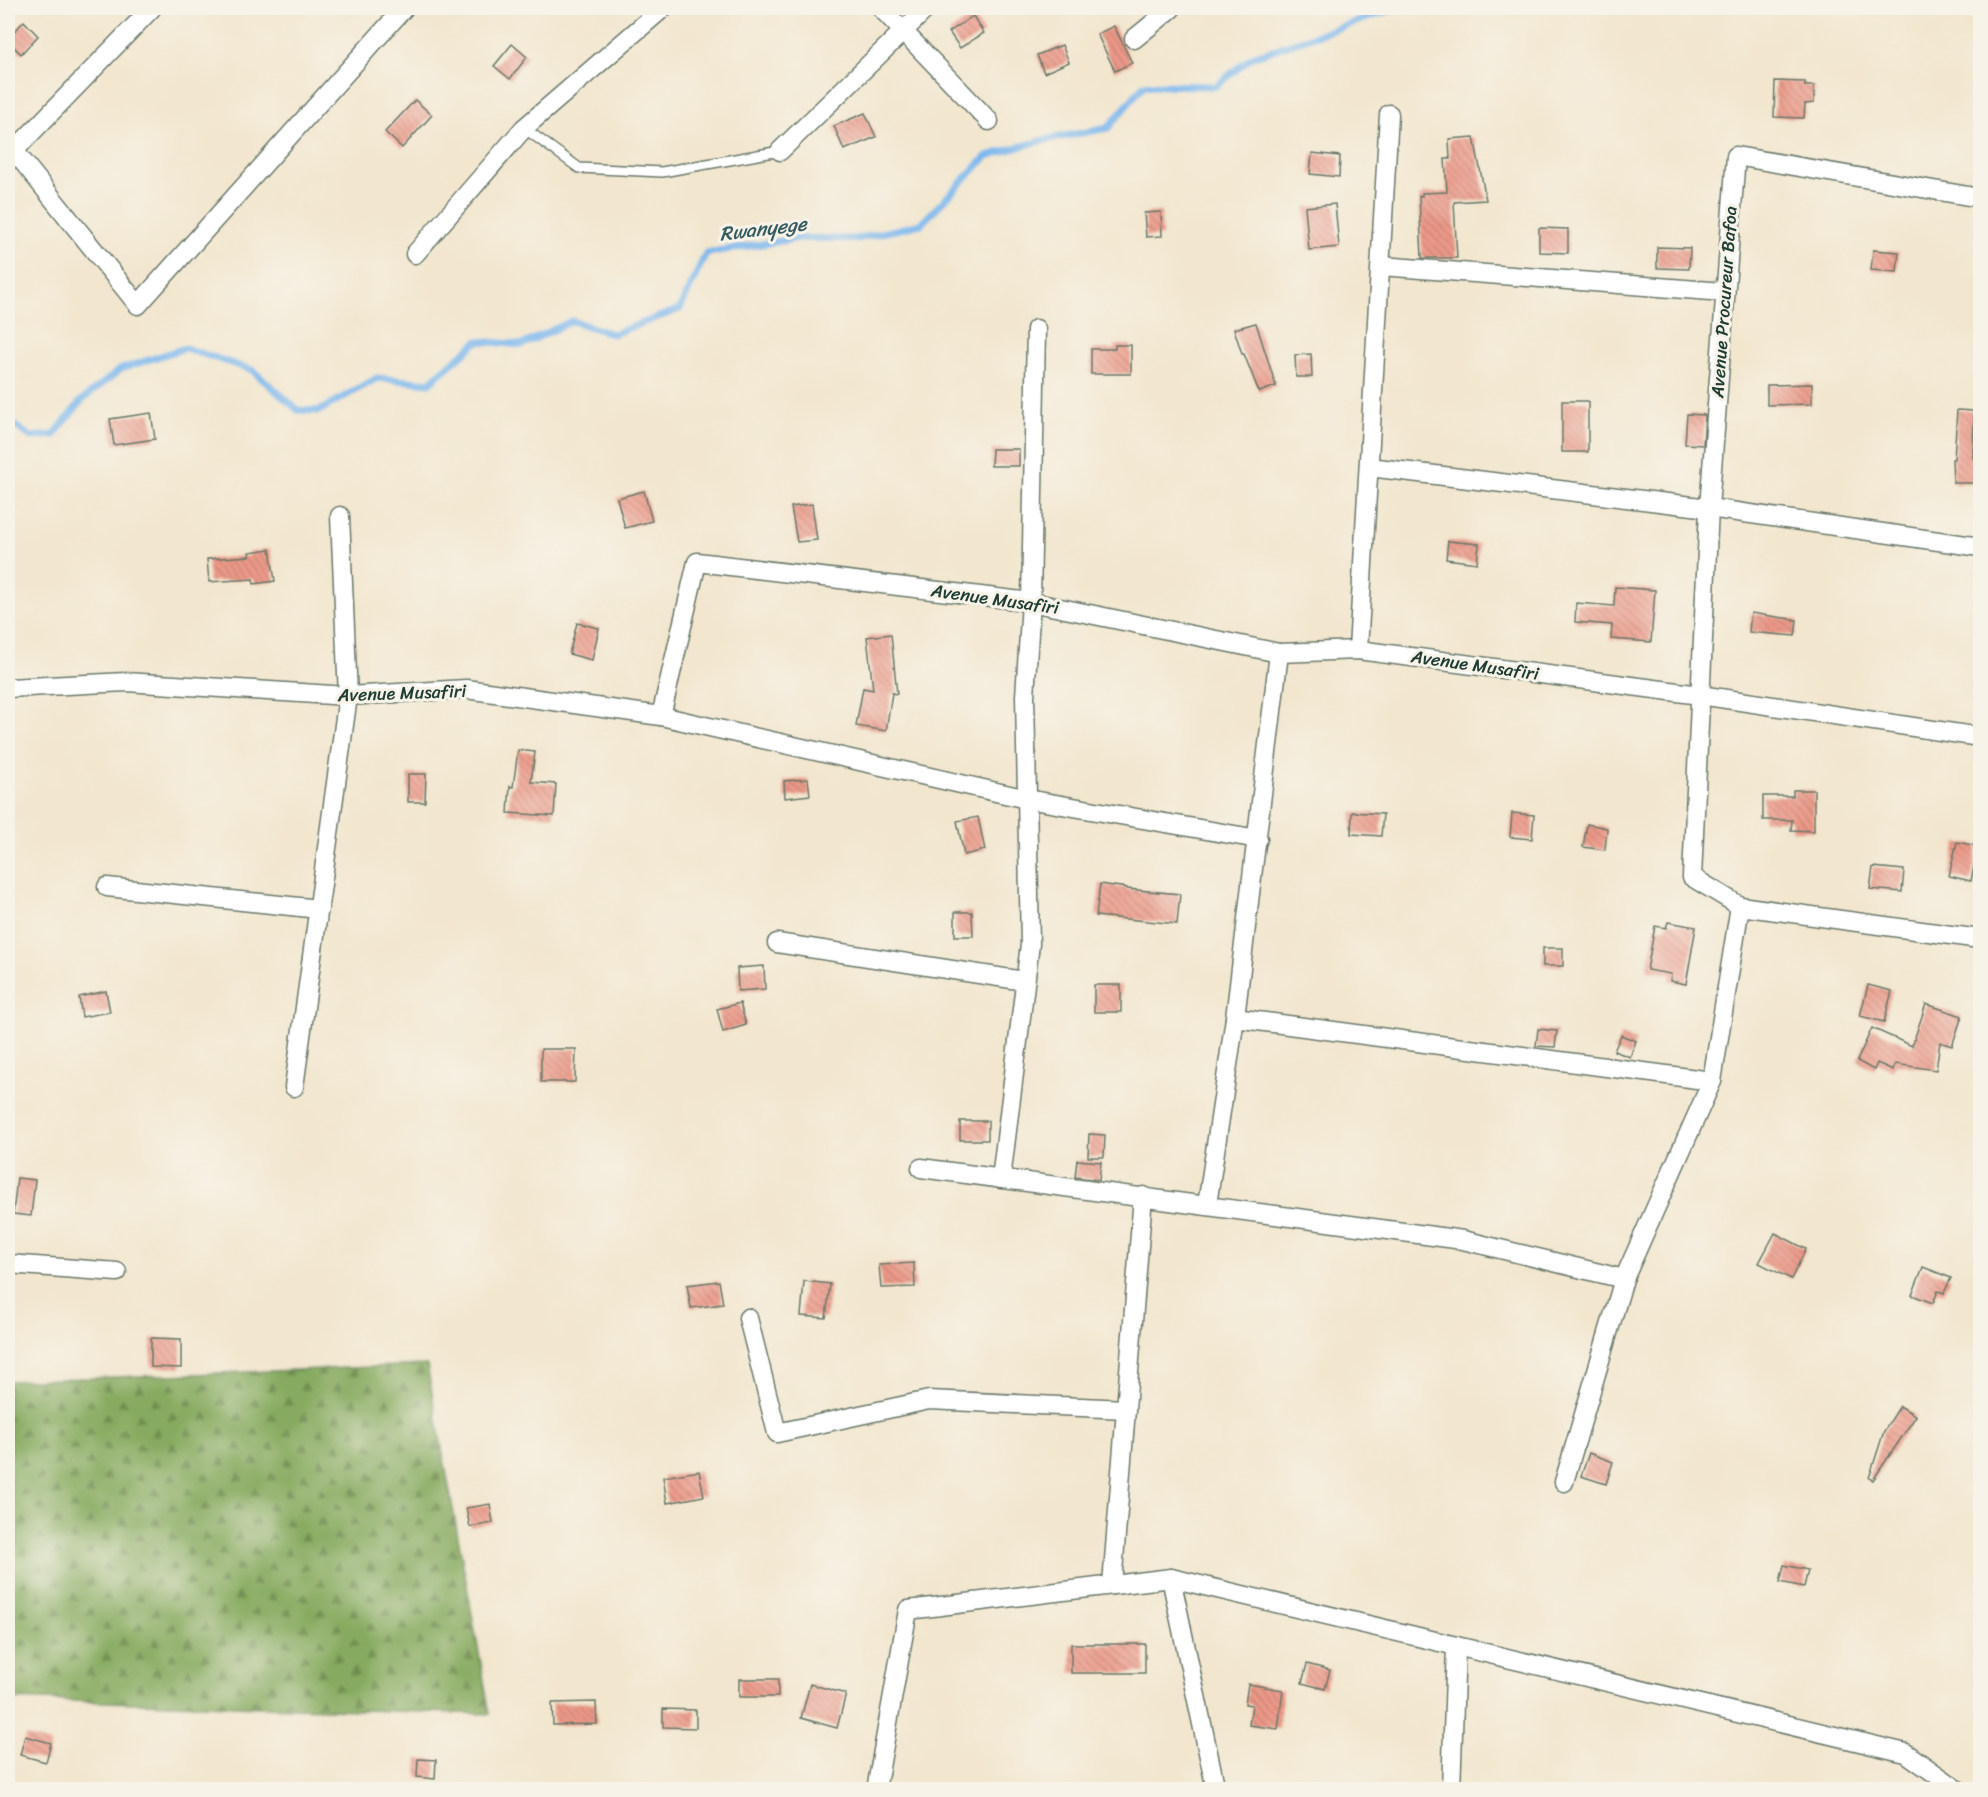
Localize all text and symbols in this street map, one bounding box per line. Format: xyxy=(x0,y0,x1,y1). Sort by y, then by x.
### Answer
street label: Avenue Procureur Bafoa xyxy=(1701,205,1747,400)
water label: Rwanyege xyxy=(718,206,811,252)
street label: Avenue Musafiri xyxy=(928,574,1062,624)
street label: Avenue Musafiri xyxy=(1408,640,1542,690)
street label: Avenue Musafiri xyxy=(336,675,468,711)

